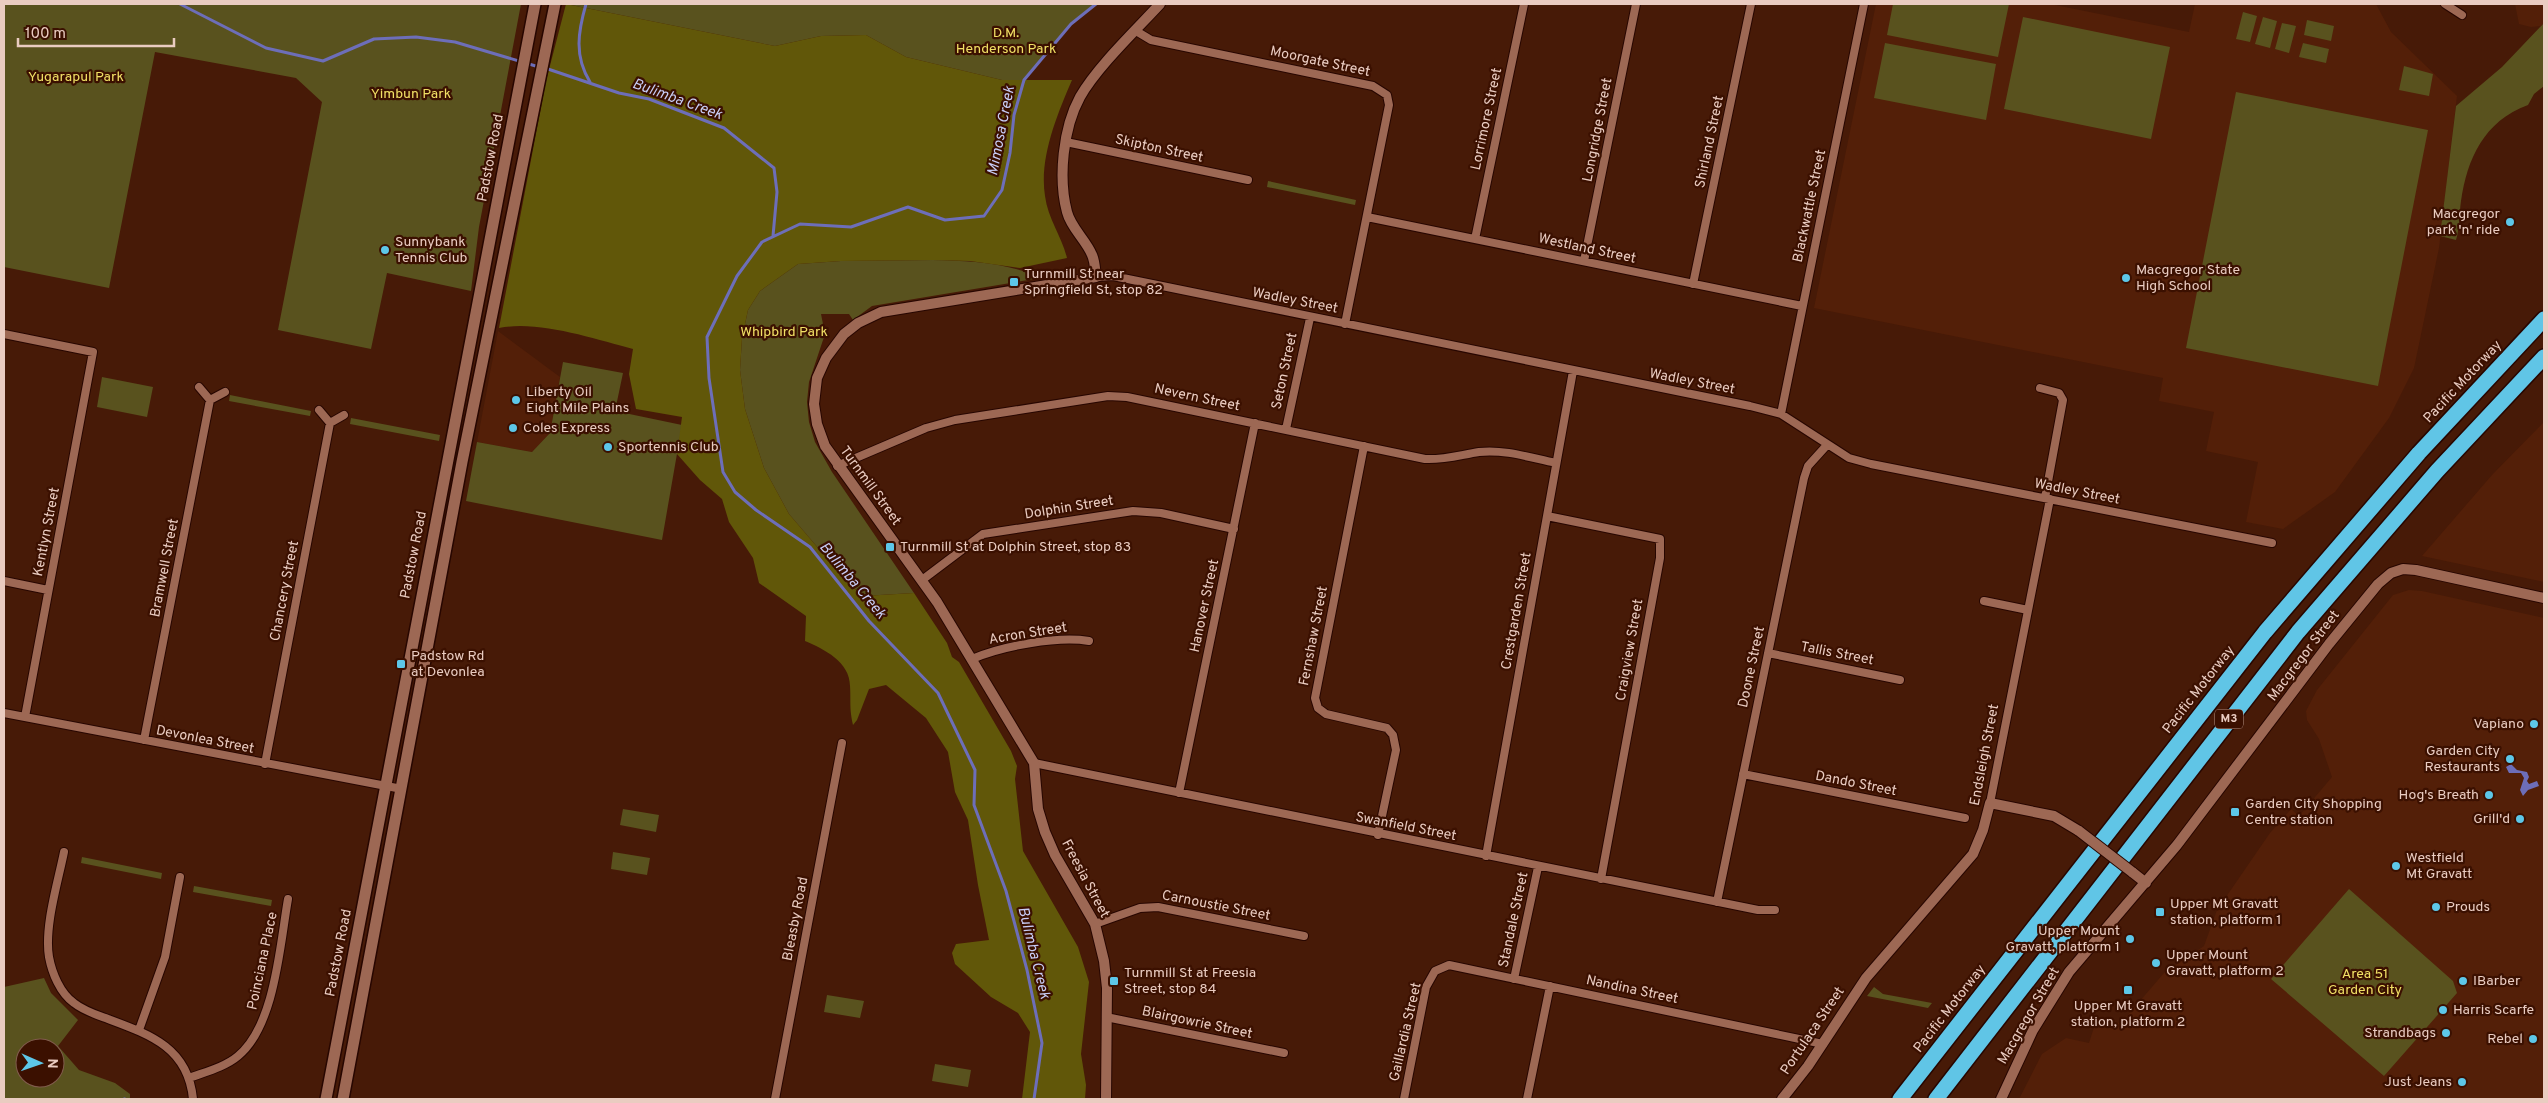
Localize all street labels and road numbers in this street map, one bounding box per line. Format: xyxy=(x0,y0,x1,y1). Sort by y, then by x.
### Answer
street label: Moorgate Street xyxy=(1268,43,1372,81)
street label: Lorrimore Street xyxy=(1468,66,1506,172)
street label: Longridge Street xyxy=(1580,77,1616,183)
street label: Shirland Street xyxy=(1692,94,1728,190)
street label: Padstow Road xyxy=(474,113,508,203)
street label: Skipton Street xyxy=(1113,131,1205,167)
street label: Blackwattle Street xyxy=(1790,148,1830,264)
street label: Westland Street xyxy=(1537,230,1637,268)
street label: Wadley Street xyxy=(1251,284,1339,318)
street label: Seton Street xyxy=(1269,331,1301,411)
street label: Pacific Motorway xyxy=(2420,337,2506,427)
street label: Wadley Street xyxy=(1648,365,1736,399)
street label: Nevern Street xyxy=(1153,381,1241,415)
street label: Turnmill Street xyxy=(836,443,904,529)
street label: Wadley Street xyxy=(2033,475,2121,509)
street label: Kentlyn Street xyxy=(30,486,64,578)
street label: Dolphin Street xyxy=(1023,493,1115,523)
street label: Padstow Road xyxy=(397,510,431,600)
street label: Bramwell Street xyxy=(147,517,183,619)
street label: Chancery Street xyxy=(267,539,303,643)
street label: Crestgarden Street xyxy=(1498,551,1536,671)
street label: Hanover Street xyxy=(1187,558,1223,654)
street label: Fernshaw Street xyxy=(1296,585,1332,687)
street label: Craigview Street xyxy=(1613,598,1647,702)
street label: Macgregor Street xyxy=(2264,607,2344,705)
street label: Acron Street xyxy=(988,619,1068,649)
street label: Doone Street xyxy=(1735,625,1769,709)
street label: Tallis Street xyxy=(1799,639,1875,669)
street label: Pacific Motorway xyxy=(2159,643,2239,737)
street label: Endsleigh Street xyxy=(1967,703,2003,807)
road number: M3 xyxy=(2215,710,2243,729)
street label: Devonlea Street xyxy=(154,722,256,758)
street label: Dando Street xyxy=(1814,768,1898,800)
street label: Swanfield Street xyxy=(1354,809,1458,845)
street label: Freesia Street xyxy=(1057,837,1113,921)
street label: Standale Street xyxy=(1496,871,1532,969)
street label: Bleasby Road xyxy=(780,876,812,962)
street label: Carnoustie Street xyxy=(1160,887,1272,925)
street label: Padstow Road xyxy=(322,908,356,998)
street label: Poinciana Place xyxy=(244,910,282,1012)
street label: Pacific Motorway xyxy=(1910,962,1990,1056)
street label: Macgregor Street xyxy=(1994,964,2064,1068)
street label: Nandina Street xyxy=(1584,972,1680,1008)
street label: Gaillardia Street xyxy=(1386,981,1426,1083)
street label: Portulaca Street xyxy=(1777,984,1849,1078)
street label: Blairgowrie Street xyxy=(1140,1003,1254,1043)

